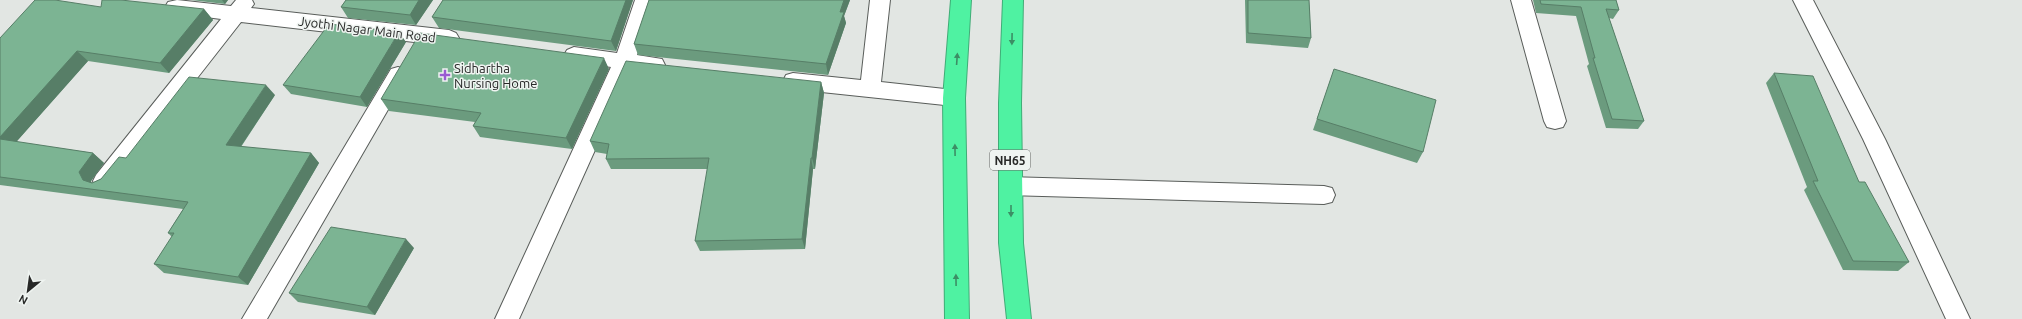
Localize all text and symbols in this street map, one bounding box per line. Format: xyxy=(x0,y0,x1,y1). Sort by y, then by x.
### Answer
street label: Jyothi Nagar Main Road xyxy=(297,14,437,44)
one-way arrow xyxy=(1008,33,1015,45)
one-way arrow xyxy=(954,53,961,65)
place label: Sidhartha Nursing Home xyxy=(454,61,537,90)
marker: Sidhartha Nursing Home xyxy=(439,69,451,81)
one-way arrow xyxy=(952,143,958,156)
road number: NH65 xyxy=(990,150,1030,170)
one-way arrow xyxy=(1008,205,1014,218)
north arrow xyxy=(8,271,48,311)
one-way arrow xyxy=(953,273,959,286)
text: N xyxy=(17,293,30,307)

